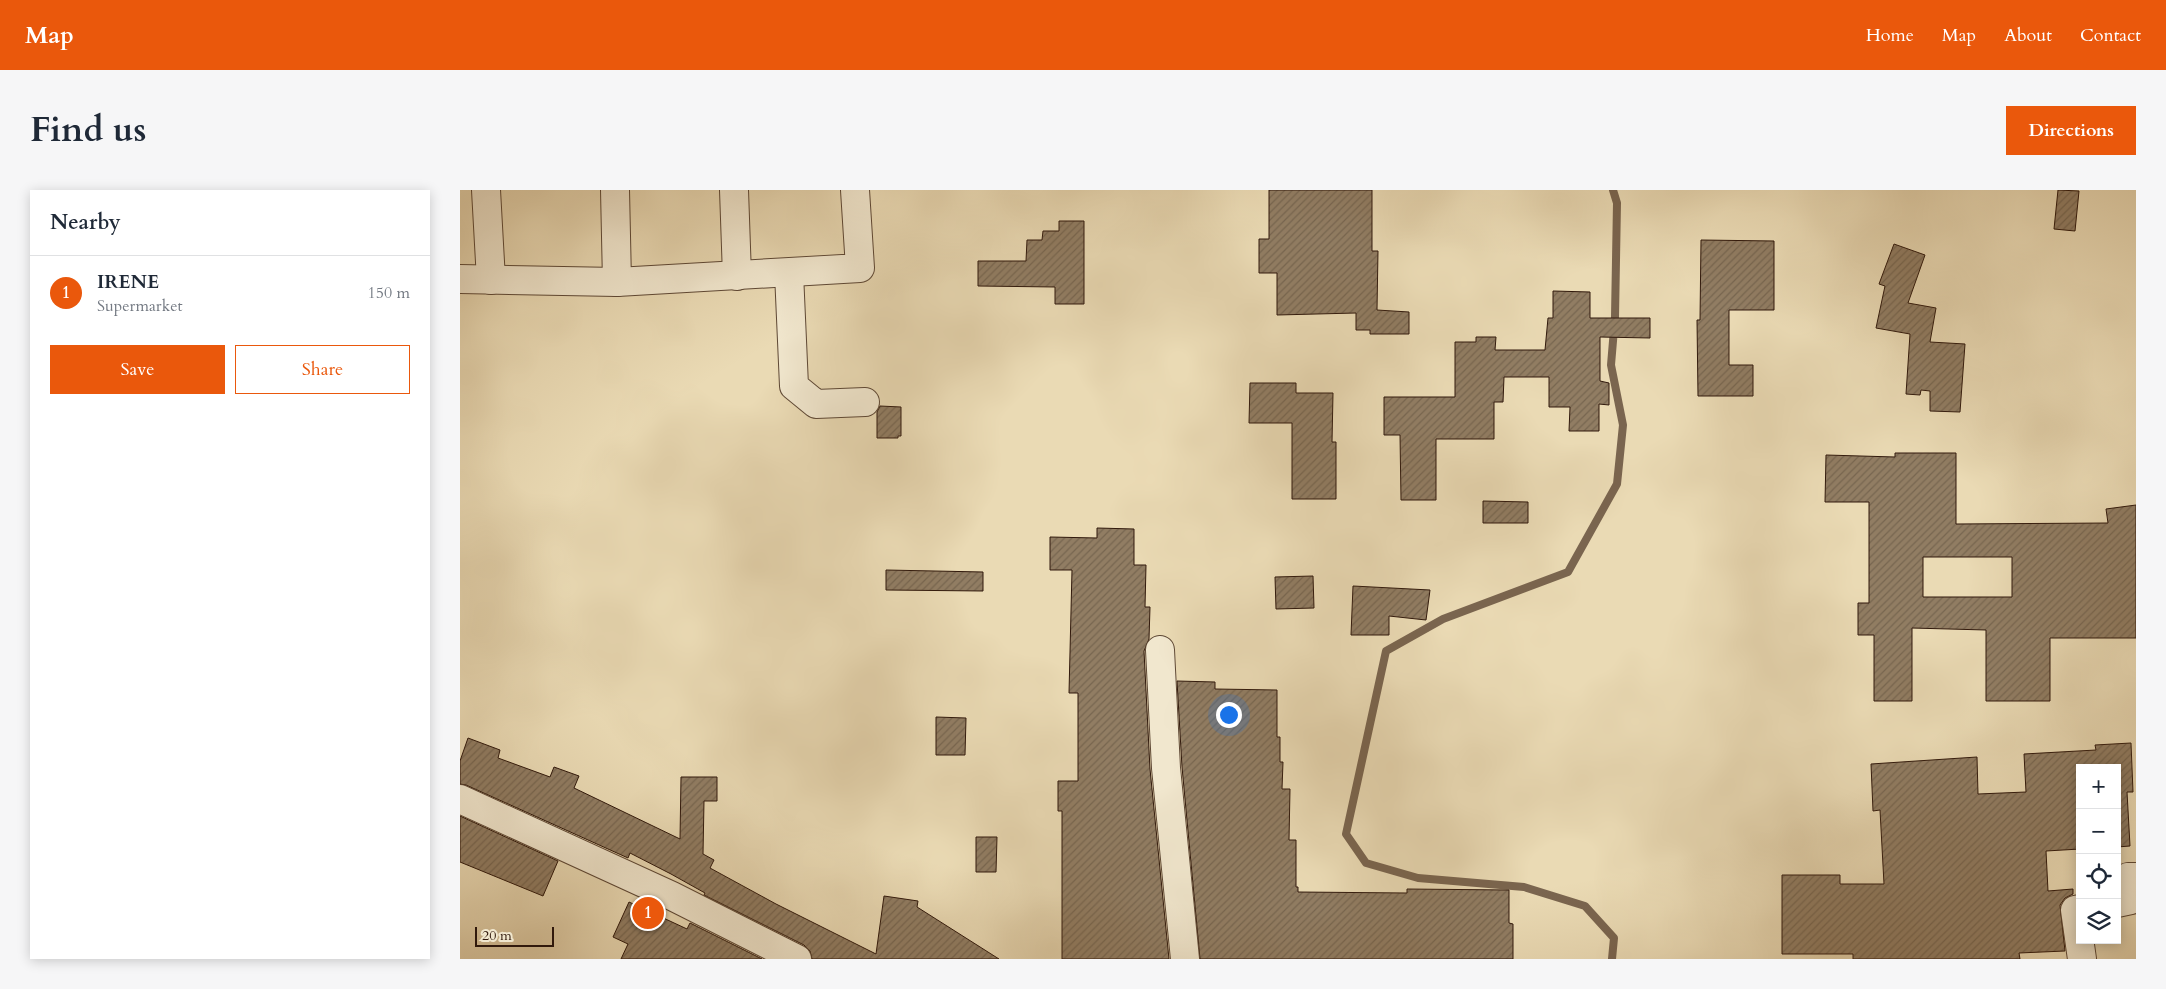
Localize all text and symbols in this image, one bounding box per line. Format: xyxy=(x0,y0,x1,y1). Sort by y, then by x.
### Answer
text: Map xyxy=(25,19,74,52)
text: Home xyxy=(1866,23,1914,48)
text: Map xyxy=(1942,23,1976,48)
text: About xyxy=(2004,23,2052,48)
text: Contact xyxy=(2080,23,2141,48)
text: Find us xyxy=(30,106,146,154)
button: Directions xyxy=(2006,106,2136,155)
text: Nearby xyxy=(50,208,121,237)
text: IRENE xyxy=(97,269,159,295)
text: 1 xyxy=(62,282,70,304)
text: 150 m xyxy=(368,282,410,304)
text: Supermarket xyxy=(97,295,183,317)
button: Save xyxy=(50,345,225,394)
button: Share xyxy=(235,345,410,394)
your location xyxy=(1216,702,1242,728)
map controls xyxy=(2076,764,2121,944)
button: + xyxy=(2076,764,2121,809)
button: − xyxy=(2076,809,2121,854)
button: locate xyxy=(2076,854,2121,899)
pin: 1 xyxy=(632,894,664,932)
button: layers xyxy=(2076,899,2121,944)
scale bar xyxy=(475,924,554,947)
text: 20 m xyxy=(482,926,512,945)

